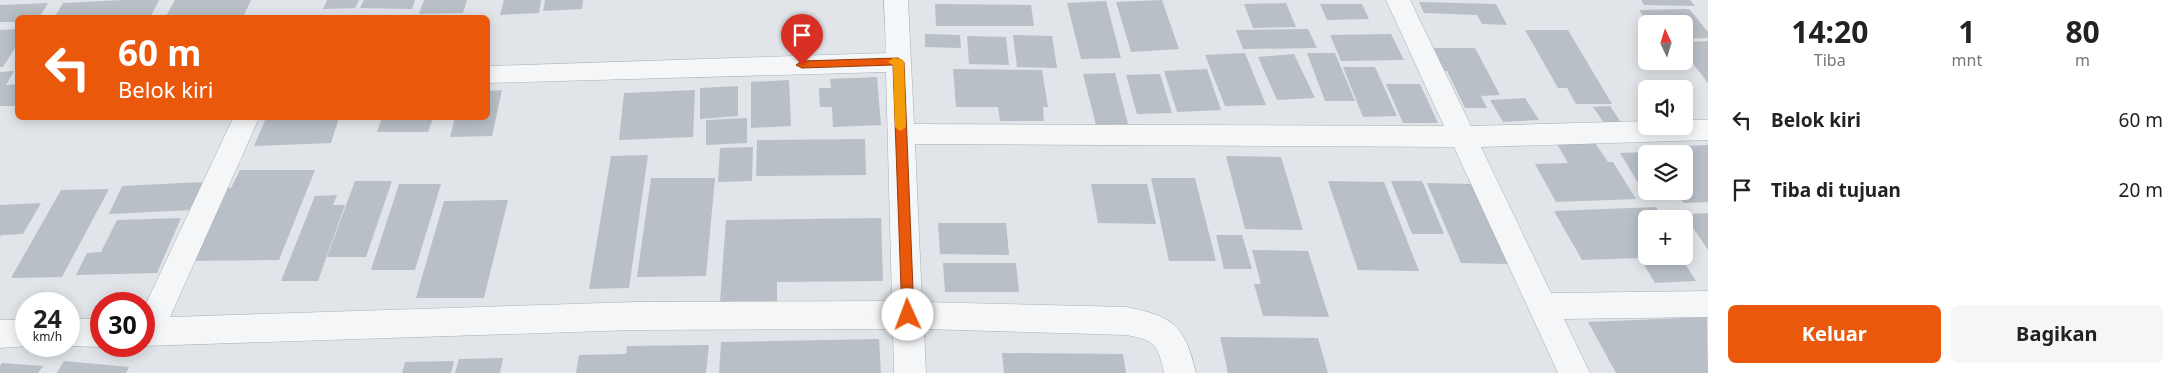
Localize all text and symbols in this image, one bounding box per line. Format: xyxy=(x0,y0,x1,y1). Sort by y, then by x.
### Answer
text: 14:20 xyxy=(1791,11,1868,52)
text: 1 xyxy=(1958,11,1975,52)
text: 80 xyxy=(2065,11,2100,52)
pin xyxy=(781,14,823,65)
north arrow xyxy=(1638,15,1692,70)
map controls xyxy=(1638,15,1693,265)
icon: arrive xyxy=(788,21,816,49)
text: 60 m xyxy=(118,29,201,76)
icon: left xyxy=(35,35,100,100)
text: Tiba xyxy=(1814,49,1846,71)
text: mnt xyxy=(1952,49,1982,71)
text: m xyxy=(2075,49,2090,71)
text: Belok kiri xyxy=(118,74,213,104)
button: sound xyxy=(1638,80,1693,135)
icon: left xyxy=(1728,106,1756,134)
text: Belok kiri xyxy=(1771,107,1861,133)
text: 60 m xyxy=(2119,107,2163,133)
button: layers xyxy=(1638,145,1693,200)
icon: arrive xyxy=(1728,176,1756,204)
text: Tiba di tujuan xyxy=(1771,177,1901,203)
text: 20 m xyxy=(2119,177,2163,203)
button: + xyxy=(1638,210,1693,265)
position arrow xyxy=(881,288,933,340)
speed limit sign: 30 xyxy=(90,292,155,357)
text: 24 xyxy=(33,301,62,335)
button: Keluar xyxy=(1728,305,1941,363)
button: Bagikan xyxy=(1951,305,2163,363)
text: km/h xyxy=(33,328,62,345)

